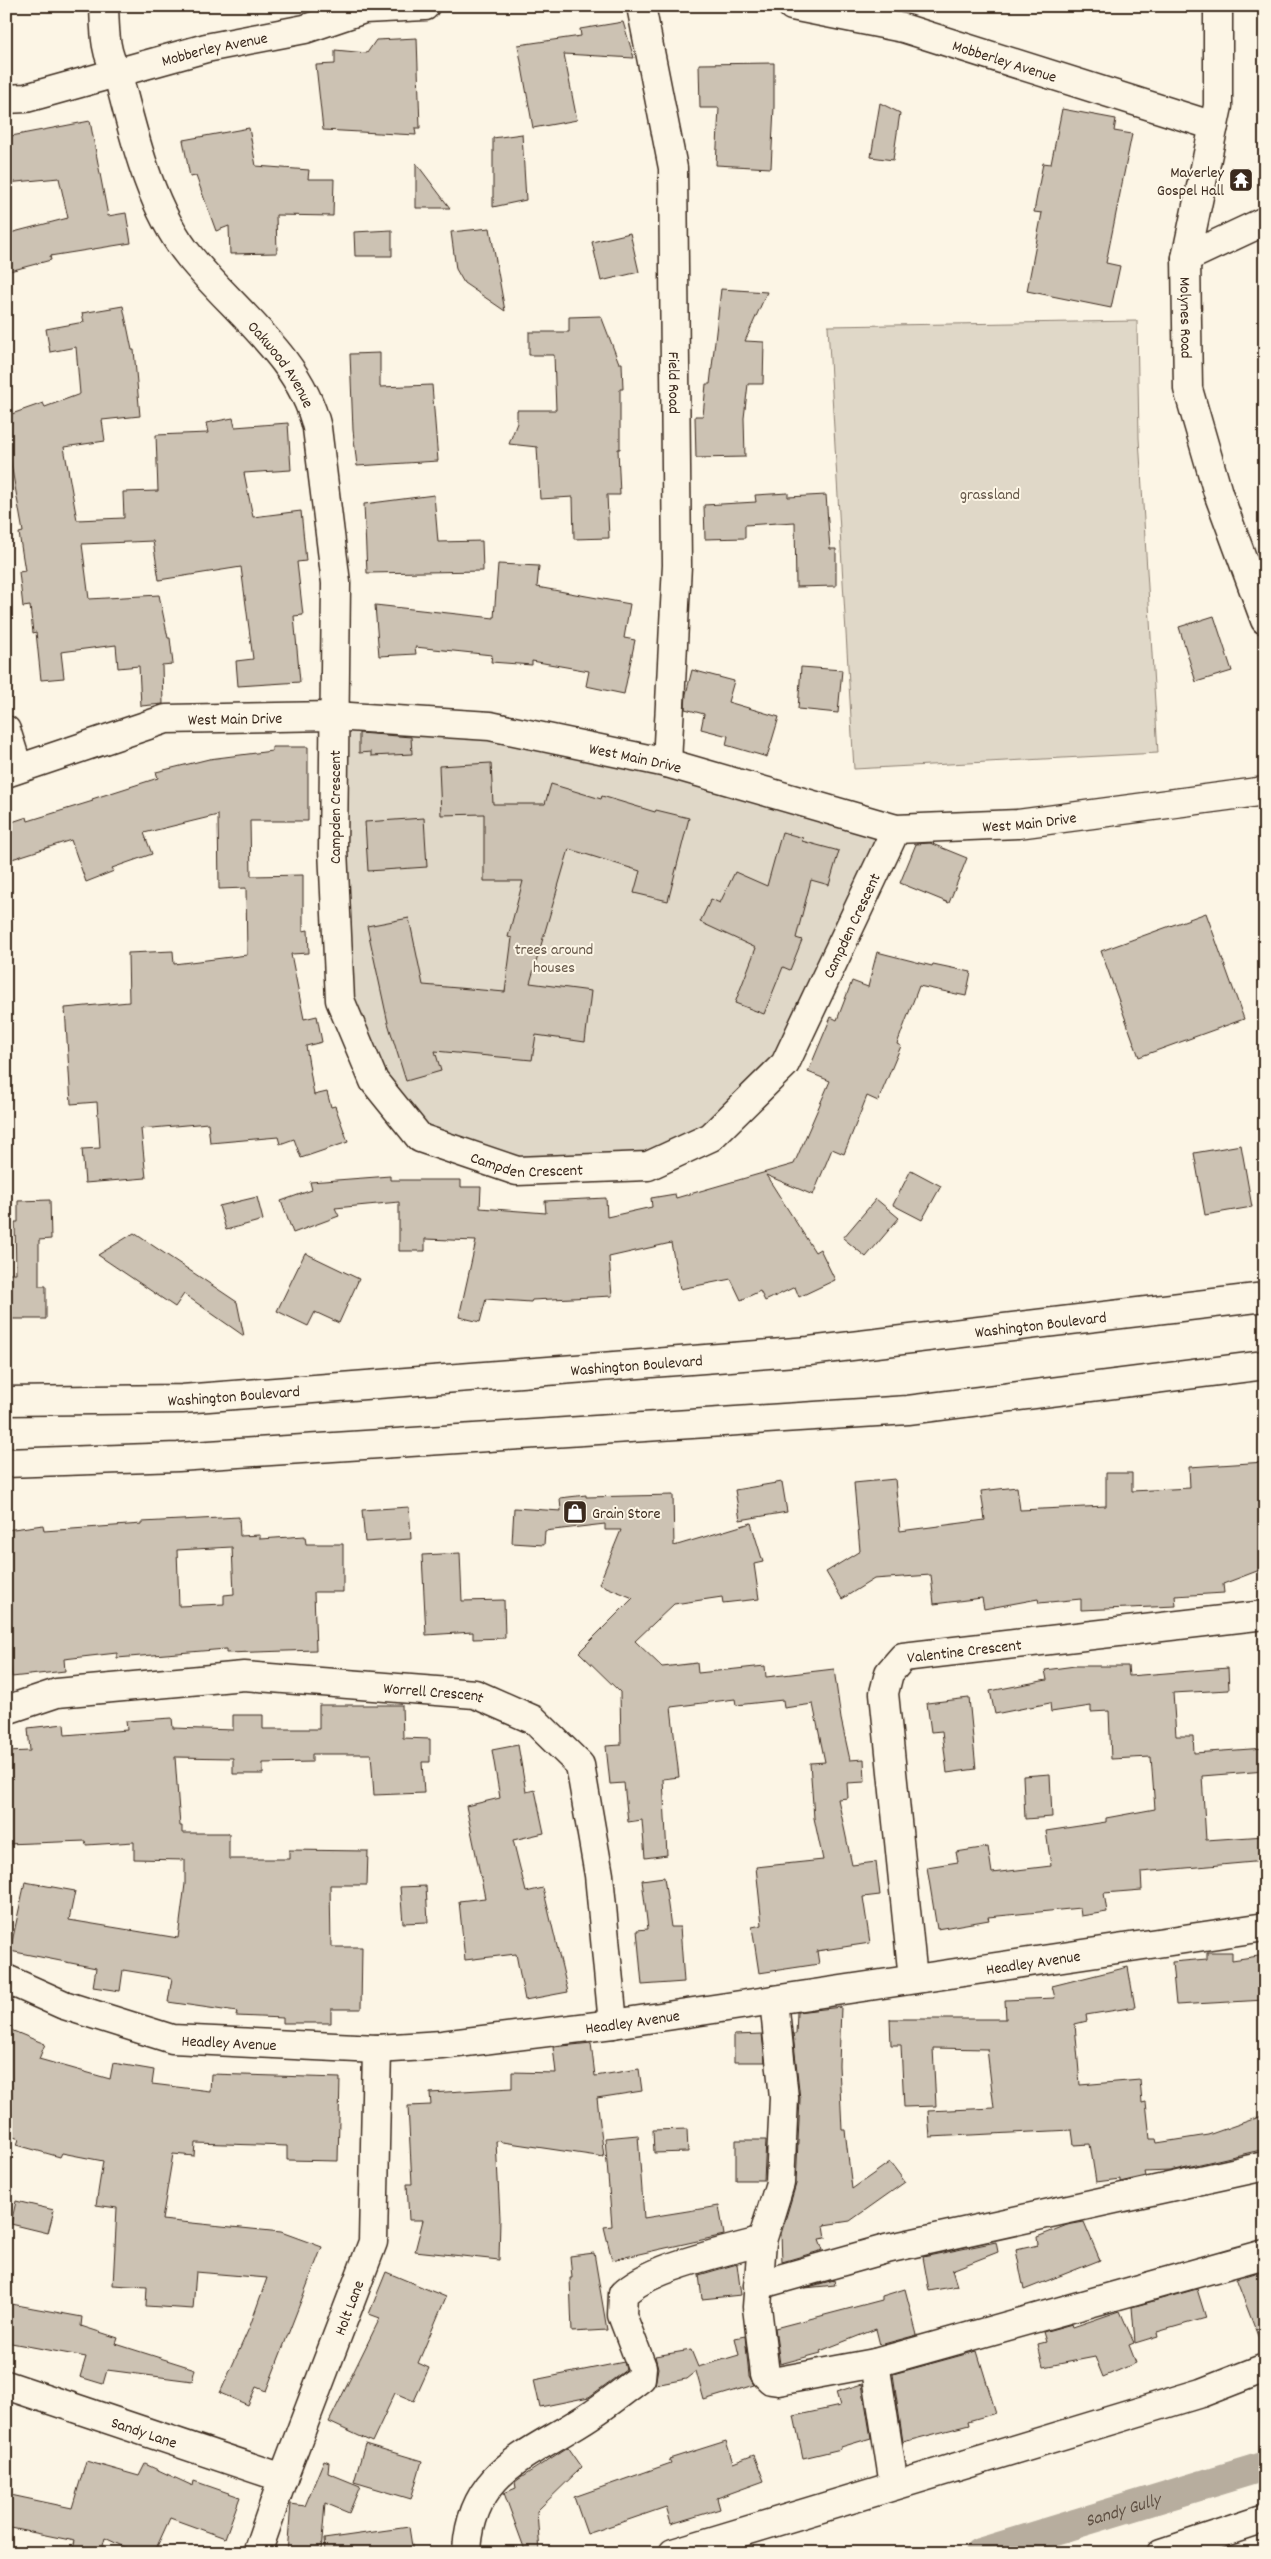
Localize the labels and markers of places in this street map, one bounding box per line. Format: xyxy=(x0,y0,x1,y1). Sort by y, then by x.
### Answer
place label: Maverley Gospel Hall xyxy=(1157,162,1225,203)
temple icon: Maverley Gospel Hall xyxy=(1228,167,1254,193)
shop icon: Grain Store xyxy=(562,1499,588,1525)
place label: Grain Store xyxy=(592,1503,661,1526)

